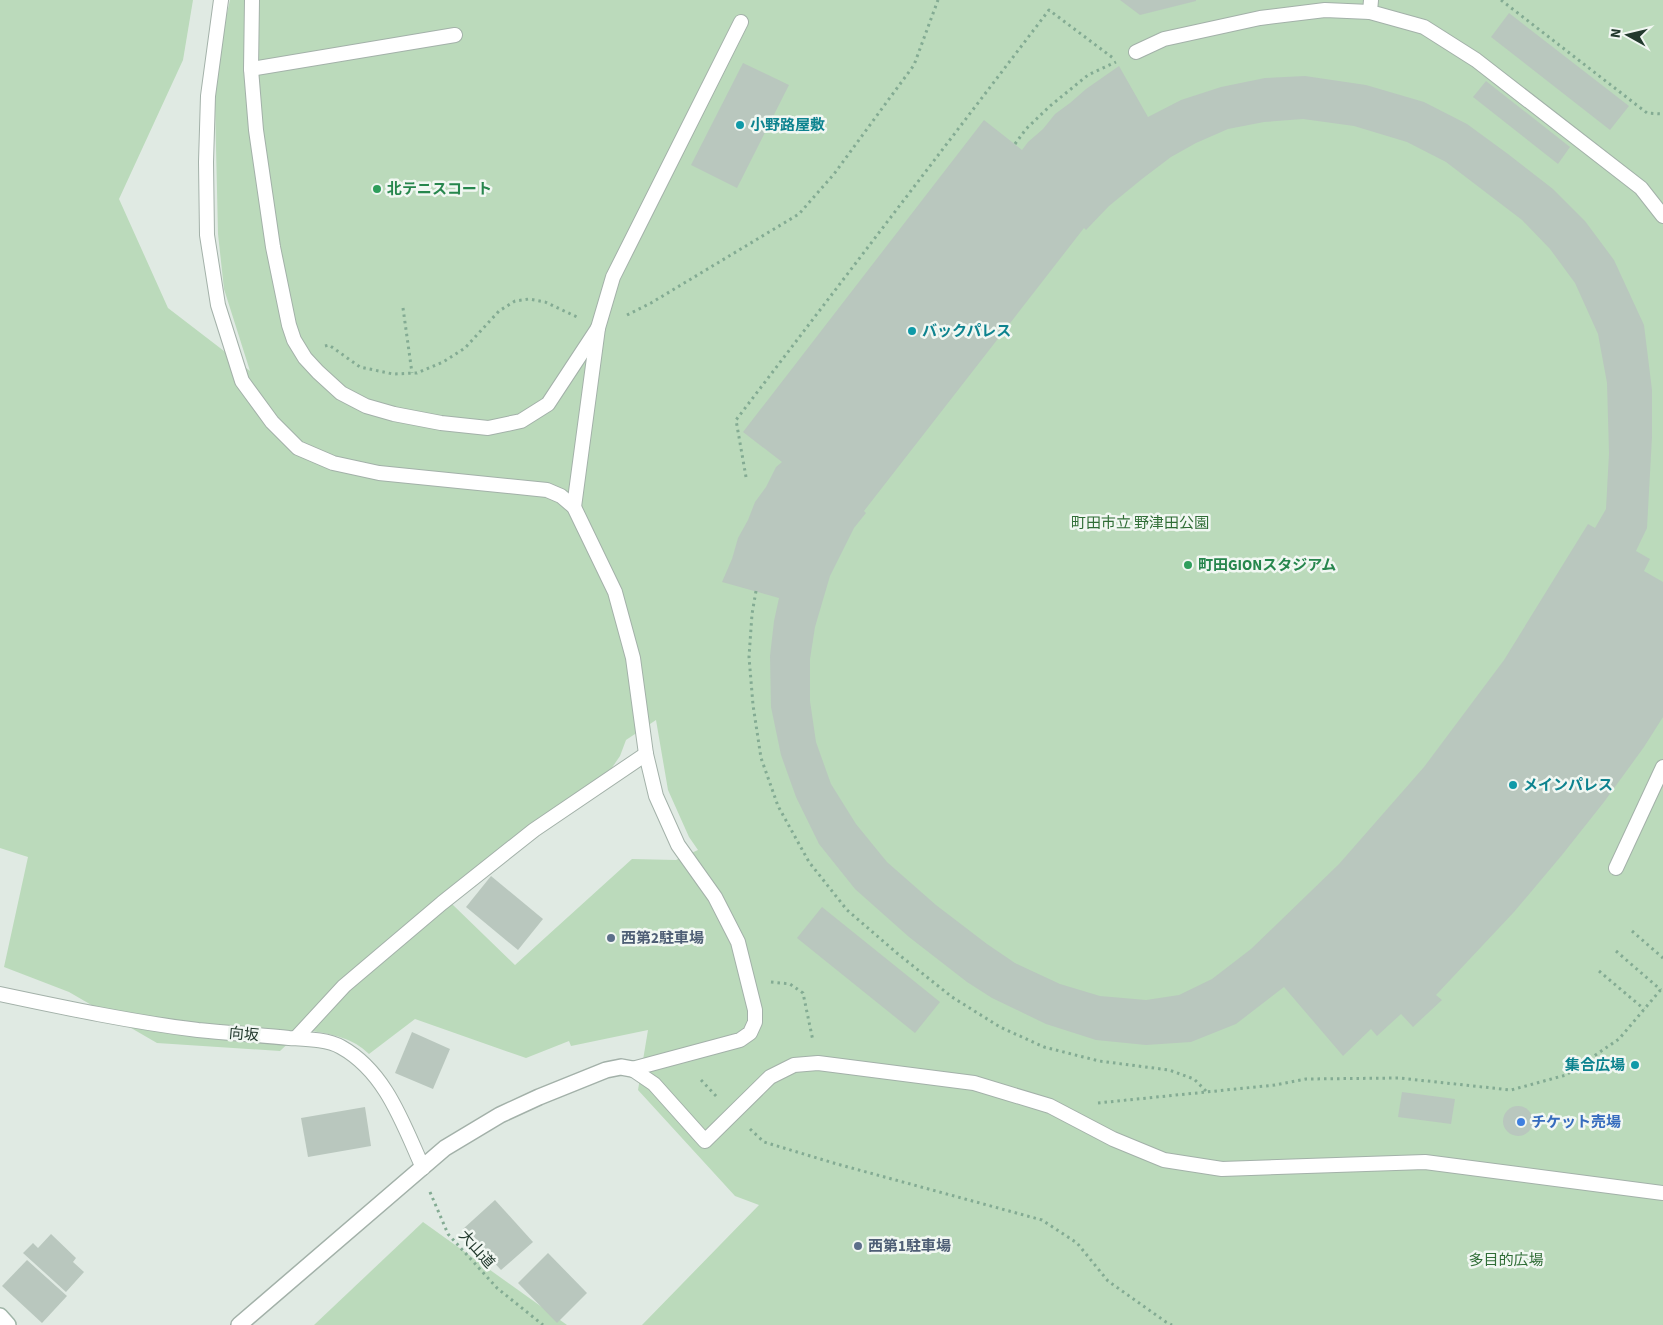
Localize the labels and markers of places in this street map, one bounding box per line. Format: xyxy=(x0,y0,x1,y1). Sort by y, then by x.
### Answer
place label: 小野路屋敷 xyxy=(750,115,825,136)
marker: 小野路屋敷 xyxy=(734,119,746,131)
place label: 北テニスコート xyxy=(387,179,492,200)
marker: 北テニスコート xyxy=(371,183,383,195)
place label: バックパレス xyxy=(922,321,1011,342)
marker: バックパレス xyxy=(906,325,918,337)
place label: 町田GIONスタジアム xyxy=(1198,555,1336,576)
marker: 町田GIONスタジアム xyxy=(1182,559,1194,571)
place label: メインパレス xyxy=(1523,775,1613,796)
marker: メインパレス xyxy=(1507,779,1519,791)
place label: 西第2駐車場 xyxy=(621,928,704,949)
marker: 西第2駐車場 xyxy=(605,932,617,944)
place label: 集合広場 xyxy=(1564,1055,1625,1076)
marker: 集合広場 xyxy=(1629,1059,1641,1071)
place label: チケット売場 xyxy=(1531,1112,1621,1133)
marker: チケット売場 xyxy=(1515,1116,1527,1128)
place label: 西第1駐車場 xyxy=(868,1236,951,1257)
marker: 西第1駐車場 xyxy=(852,1240,864,1252)

